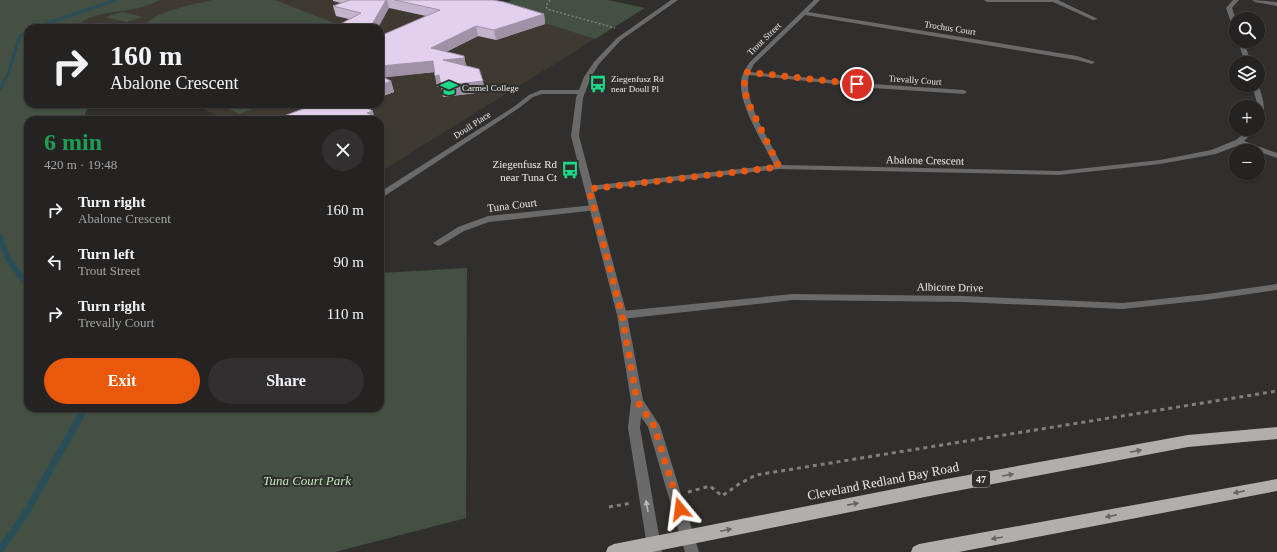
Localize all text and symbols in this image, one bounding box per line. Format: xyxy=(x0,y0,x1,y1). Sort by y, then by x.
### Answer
map controls xyxy=(1229,12,1265,180)
button: search xyxy=(1229,12,1265,48)
street label: Trochus Court xyxy=(924,19,977,37)
street label: Trout Street xyxy=(745,20,783,58)
icon: right xyxy=(44,40,96,92)
text: 160 m xyxy=(110,40,182,71)
button: layers xyxy=(1229,56,1265,92)
pin xyxy=(840,67,874,101)
text: Abalone Crescent xyxy=(110,73,238,93)
icon: arrive xyxy=(846,73,868,95)
street label: Trevally Court xyxy=(888,73,942,87)
bus stop icon: Ziegenfusz Rd near Doull Pl xyxy=(588,74,608,94)
place label: Ziegenfusz Rd near Doull Pl xyxy=(611,74,664,94)
school or university icon: Carmel College xyxy=(439,78,459,98)
place label: Carmel College xyxy=(462,83,519,93)
button: + xyxy=(1229,100,1265,136)
street label: Doull Place xyxy=(452,109,492,141)
text: 6 min xyxy=(44,129,102,155)
button: close xyxy=(322,129,364,171)
button: − xyxy=(1229,144,1265,180)
street label: Abalone Crescent xyxy=(886,153,964,167)
text: 420 m · 19:48 xyxy=(44,157,117,172)
place label: Ziegenfusz Rd near Tuna Ct xyxy=(493,158,558,183)
bus stop icon: Ziegenfusz Rd near Tuna Ct xyxy=(560,160,580,180)
text: Turn right xyxy=(78,194,145,210)
street label: Tuna Court xyxy=(486,196,538,214)
icon: right xyxy=(44,199,66,221)
text: 160 m xyxy=(326,202,364,218)
text: Abalone Crescent xyxy=(78,211,171,226)
text: Turn left xyxy=(78,246,135,262)
icon: left xyxy=(44,251,66,273)
text: 90 m xyxy=(334,254,364,270)
text: Trout Street xyxy=(78,263,140,278)
street label: Albicore Drive xyxy=(917,280,983,294)
text: Turn right xyxy=(78,298,145,314)
icon: right xyxy=(44,303,66,325)
text: 110 m xyxy=(327,306,364,322)
text: Trevally Court xyxy=(78,315,154,330)
button: Exit xyxy=(44,358,200,404)
button: Share xyxy=(208,358,364,404)
one-way arrow xyxy=(1130,448,1142,454)
street label: Cleveland Redland Bay Road xyxy=(806,459,961,503)
road number: 47 xyxy=(972,471,990,487)
one-way arrow xyxy=(1002,471,1014,477)
park label: Tuna Court Park xyxy=(263,473,351,488)
position arrow xyxy=(659,488,701,530)
one-way arrow xyxy=(1233,489,1245,495)
one-way arrow xyxy=(643,500,649,512)
one-way arrow xyxy=(847,501,859,507)
one-way arrow xyxy=(1105,513,1117,519)
one-way arrow xyxy=(719,527,732,533)
one-way arrow xyxy=(991,535,1003,541)

